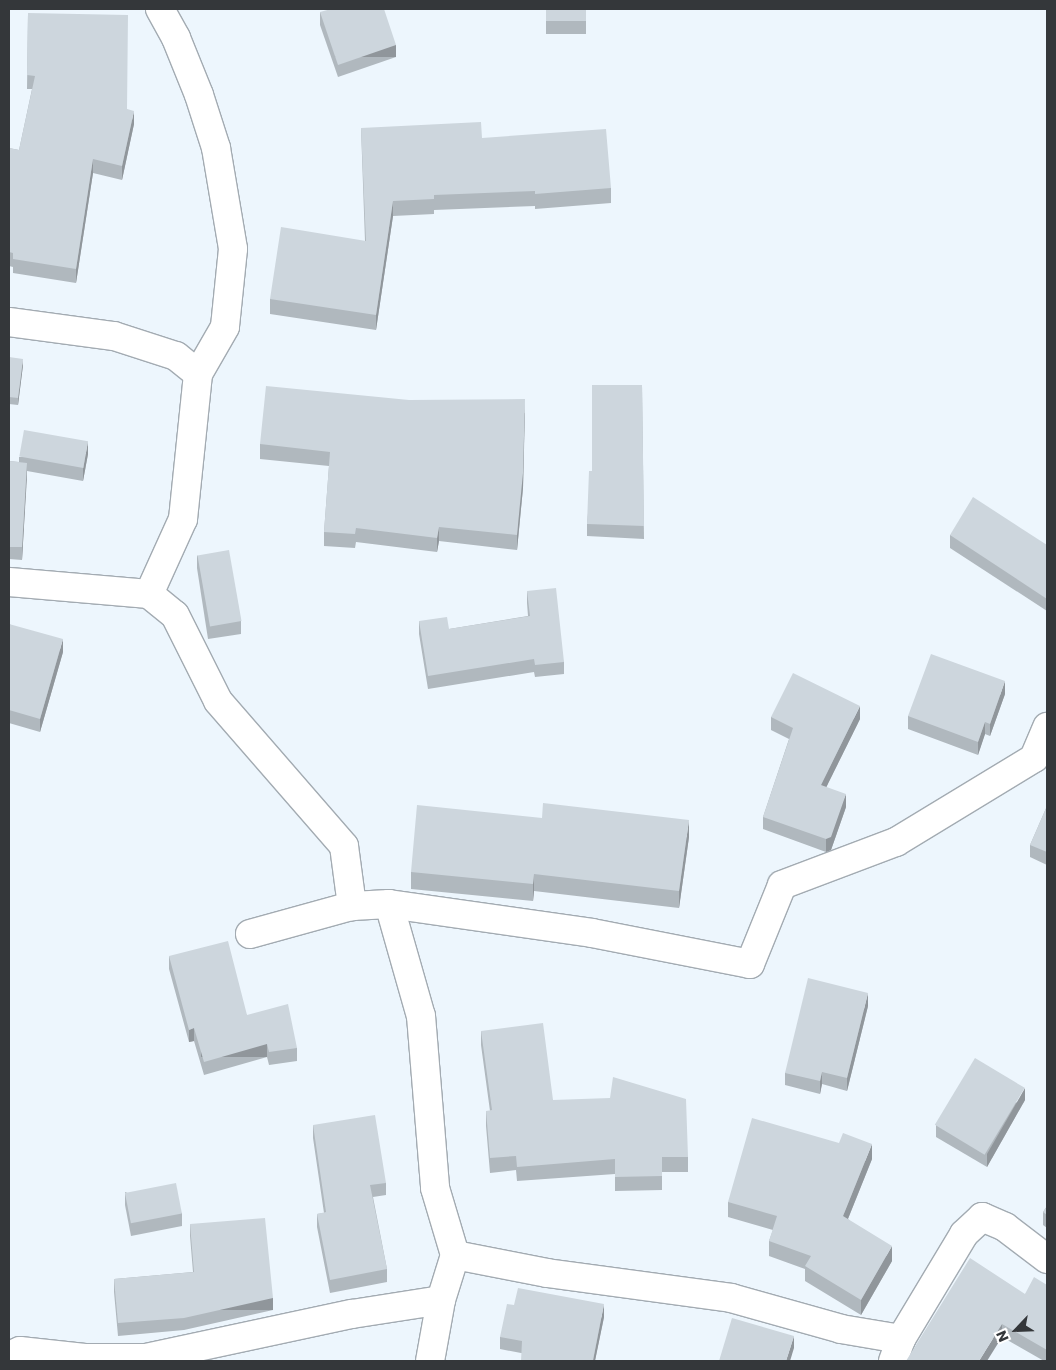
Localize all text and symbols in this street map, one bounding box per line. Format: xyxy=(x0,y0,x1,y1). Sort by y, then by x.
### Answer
north arrow xyxy=(991,1305,1041,1355)
text: N xyxy=(991,1327,1014,1345)

